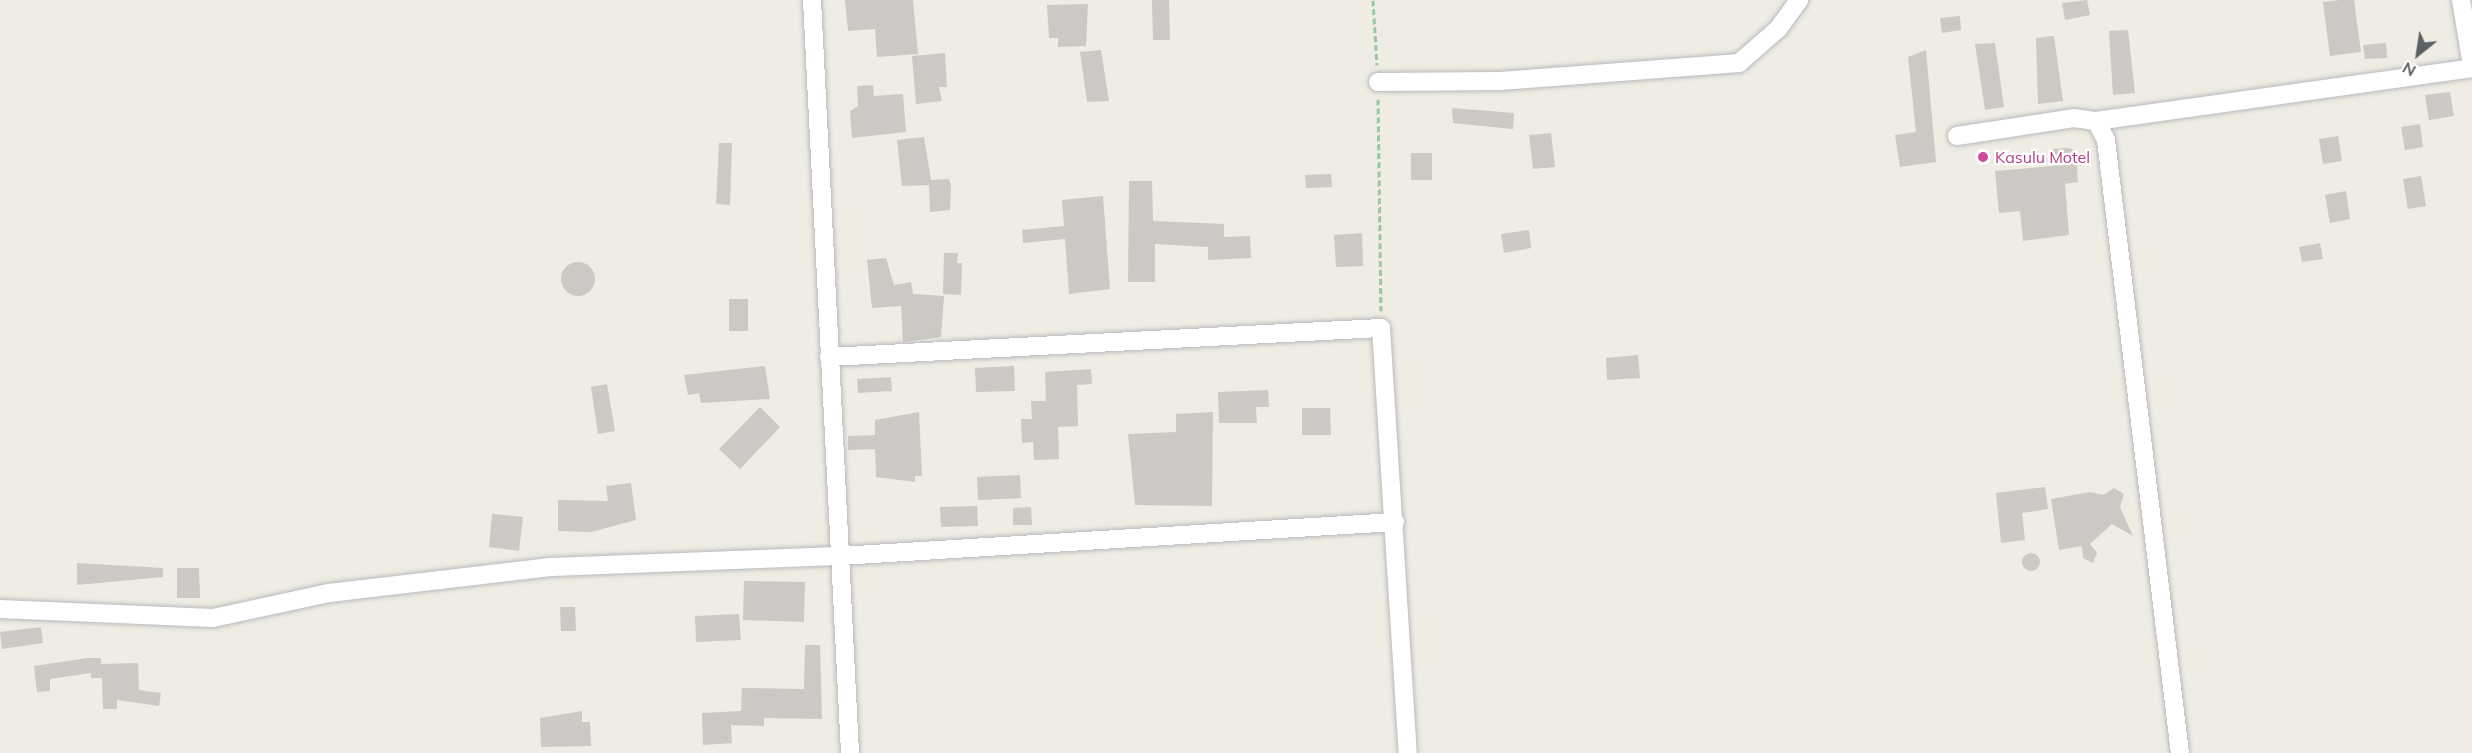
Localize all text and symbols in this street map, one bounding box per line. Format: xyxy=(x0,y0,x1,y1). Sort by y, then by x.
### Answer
north arrow xyxy=(2388,24,2448,84)
text: N xyxy=(2399,58,2419,81)
place label: Kasulu Motel xyxy=(1995,147,2090,167)
marker: Kasulu Motel xyxy=(1976,150,1990,164)

